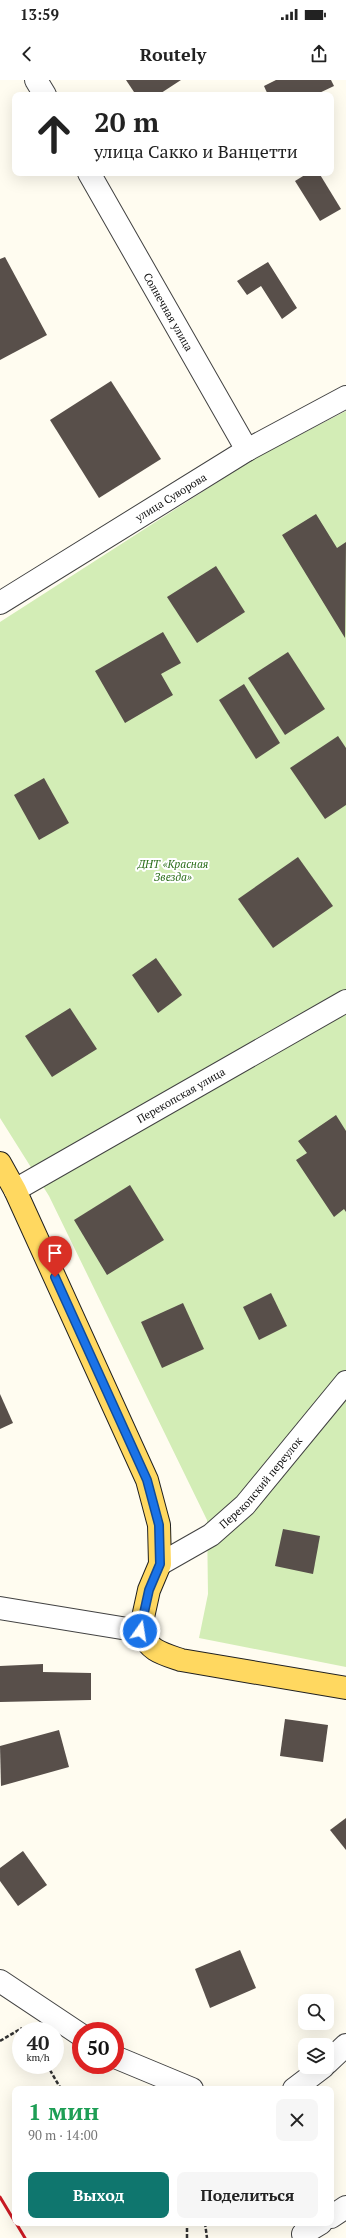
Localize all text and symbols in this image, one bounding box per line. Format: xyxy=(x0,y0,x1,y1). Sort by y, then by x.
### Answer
text: 13:59 xyxy=(20,4,59,24)
text: Routely xyxy=(140,42,206,66)
icon: back xyxy=(16,43,38,65)
icon: share xyxy=(308,43,330,65)
text: 20 m xyxy=(94,103,159,140)
icon: ahead xyxy=(28,108,80,160)
text: улица Сакко и Ванцетти xyxy=(94,139,298,163)
street label: Солнечная улица xyxy=(140,270,196,354)
street label: улица Суворова xyxy=(132,470,209,525)
park label: ДНТ «Красная Звезда» xyxy=(137,857,208,884)
street label: Перекопская улица xyxy=(134,1064,228,1126)
pin xyxy=(38,1236,72,1277)
icon: arrive xyxy=(44,1242,66,1264)
street label: Перекопский переулок xyxy=(216,1434,305,1532)
position arrow xyxy=(119,1610,161,1652)
map controls xyxy=(298,1994,334,2074)
button: search xyxy=(298,1994,334,2030)
speed limit sign: 50 xyxy=(72,2022,124,2074)
text: 40 xyxy=(27,2029,49,2056)
button: layers xyxy=(298,2038,334,2074)
text: km/h xyxy=(26,2051,50,2064)
text: 1 мин xyxy=(28,2095,99,2127)
button: close xyxy=(276,2099,318,2141)
text: 90 m · 14:00 xyxy=(28,2126,98,2144)
button: Выход xyxy=(28,2172,169,2218)
button: Поделиться xyxy=(177,2172,318,2218)

